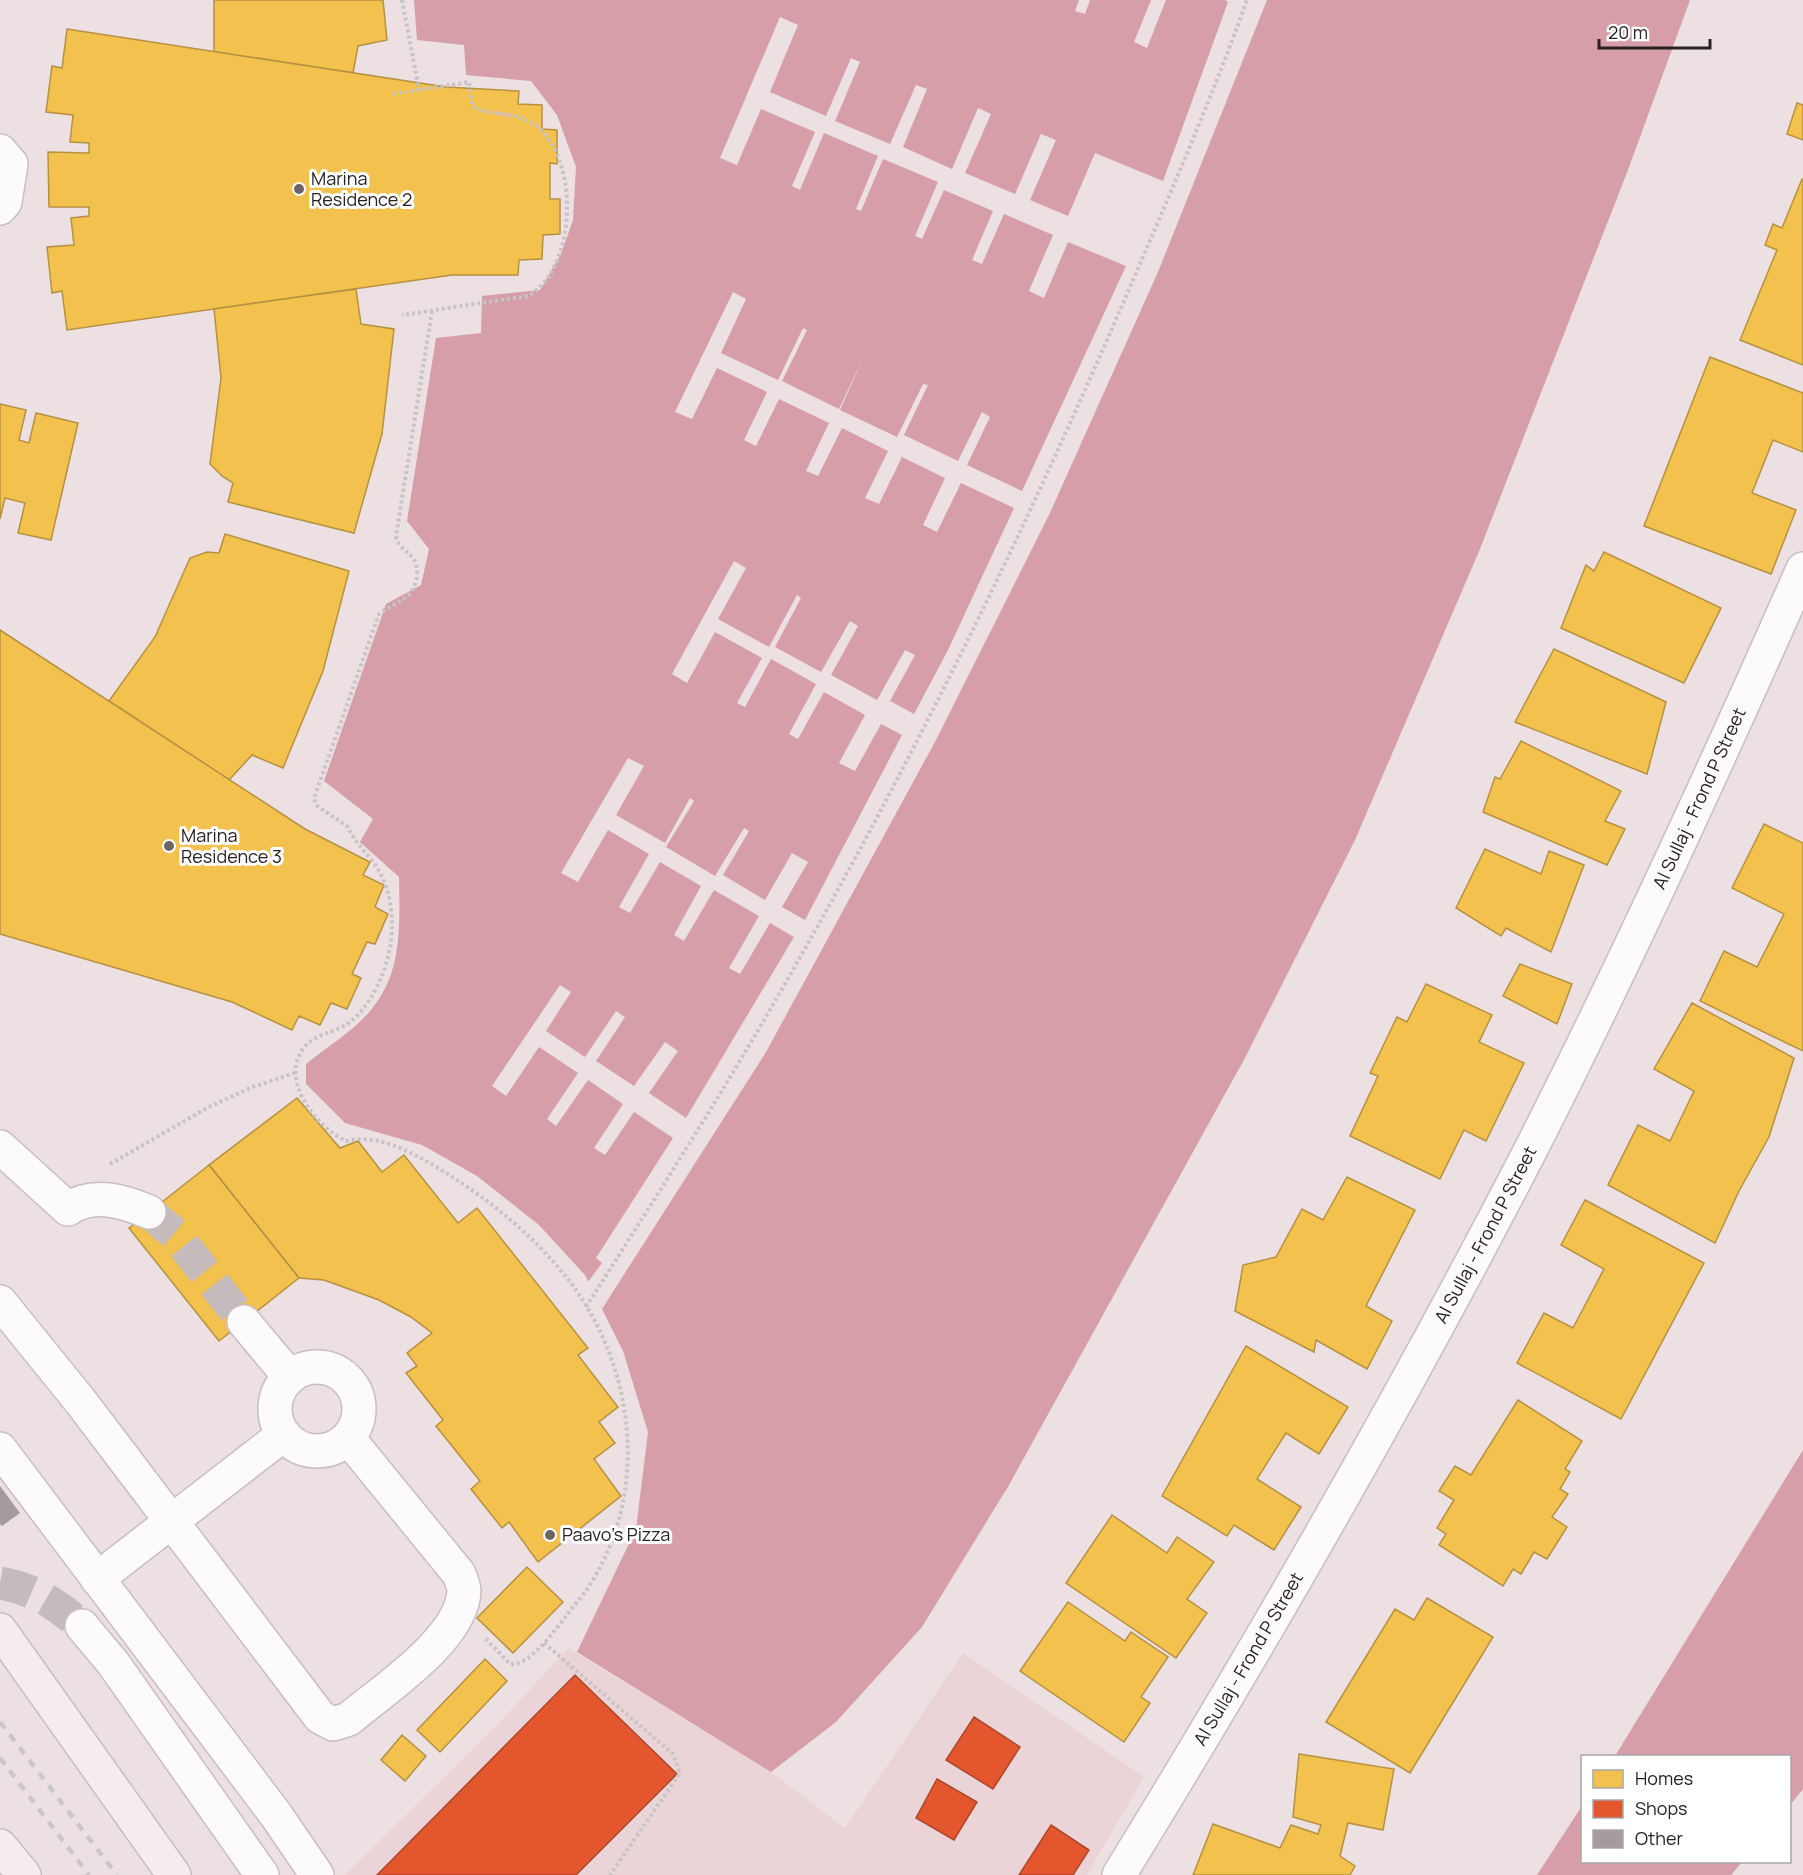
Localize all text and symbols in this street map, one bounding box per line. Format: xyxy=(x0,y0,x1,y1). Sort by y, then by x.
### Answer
scale bar xyxy=(1599,12,1710,50)
text: 20 m xyxy=(1608,20,1648,44)
place label: Marina Residence 2 xyxy=(311,166,412,211)
marker: Marina Residence 2 xyxy=(292,182,306,196)
street label: Al Sullaj - Frond P Street xyxy=(1647,703,1751,893)
place label: Marina Residence 3 xyxy=(181,823,282,868)
marker: Marina Residence 3 xyxy=(162,839,176,853)
street label: Al Sullaj - Frond P Street xyxy=(1428,1142,1542,1327)
place label: Paavo's Pizza xyxy=(562,1522,670,1546)
marker: Paavo's Pizza xyxy=(543,1528,557,1542)
street label: Al Sullaj - Frond P Street xyxy=(1187,1567,1308,1749)
legend xyxy=(1581,1755,1791,1863)
text: Homes xyxy=(1635,1766,1693,1790)
text: Shops xyxy=(1635,1796,1687,1820)
text: Other xyxy=(1635,1826,1683,1850)

